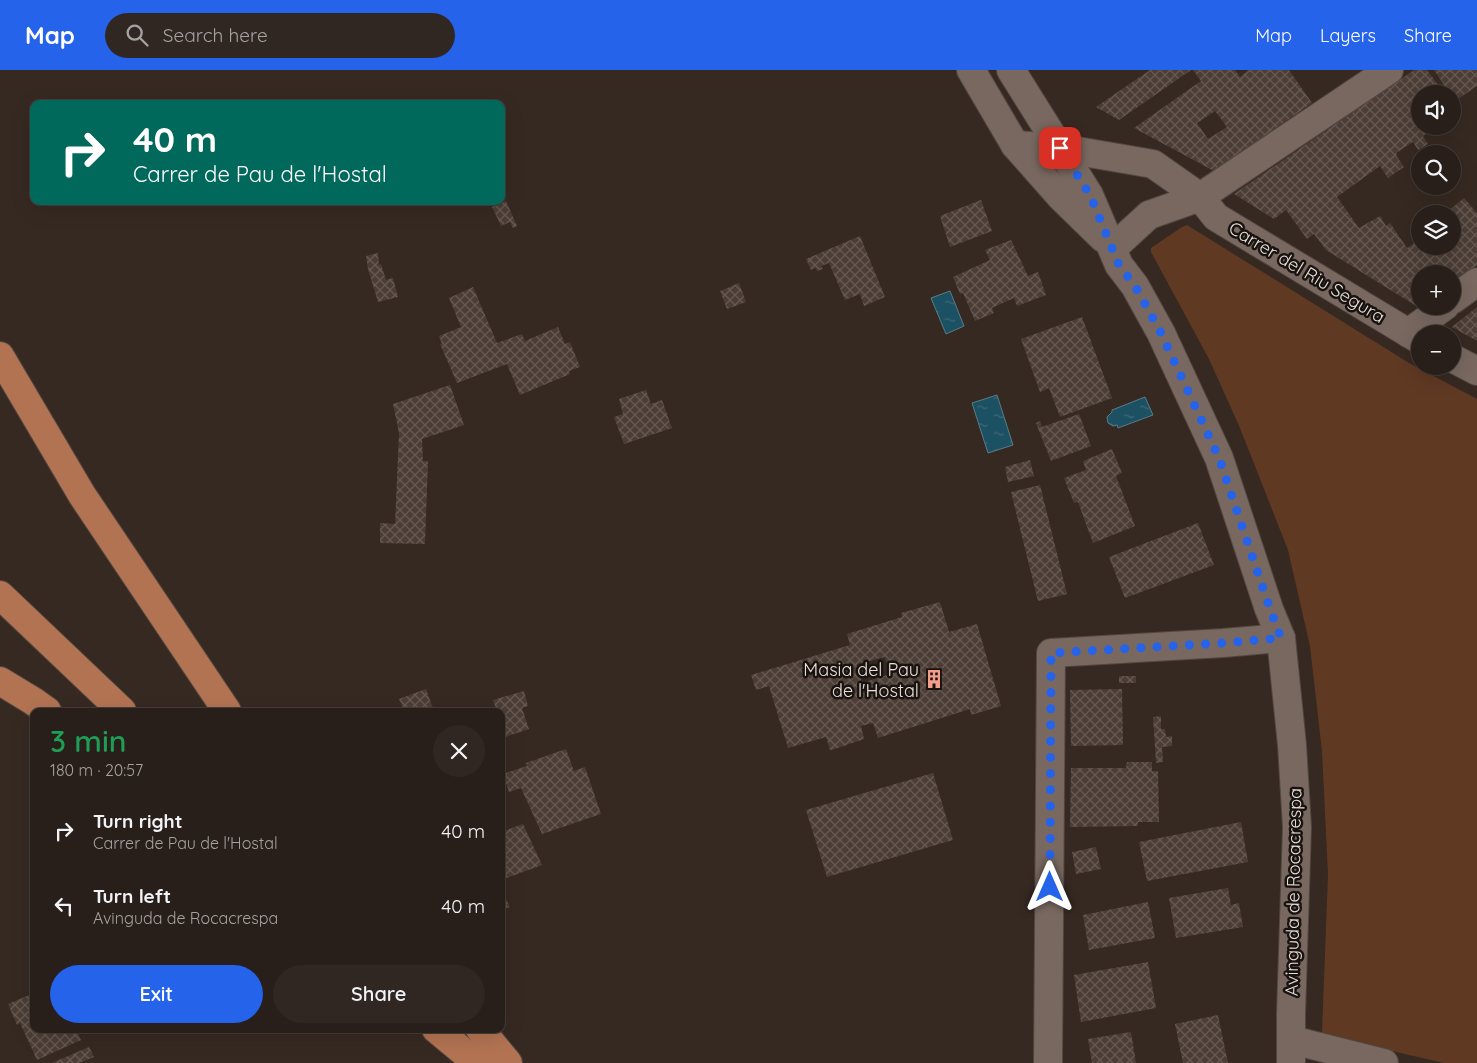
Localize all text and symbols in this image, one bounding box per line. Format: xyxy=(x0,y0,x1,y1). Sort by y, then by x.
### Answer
search box xyxy=(105,13,455,58)
text: Map xyxy=(25,20,75,50)
icon: search xyxy=(123,21,151,49)
text: Search here xyxy=(163,23,268,47)
text: Map xyxy=(1255,24,1292,47)
text: Layers xyxy=(1320,24,1376,47)
text: Share xyxy=(1404,24,1452,47)
map controls xyxy=(1411,85,1461,375)
button: sound xyxy=(1411,85,1461,135)
text: 40 m xyxy=(133,117,217,161)
icon: right xyxy=(50,120,115,185)
pin xyxy=(1039,127,1081,169)
icon: arrive xyxy=(1046,134,1074,162)
button: search xyxy=(1411,145,1461,195)
text: Carrer de Pau de l'Hostal xyxy=(133,160,387,188)
button: layers xyxy=(1411,205,1461,255)
street label: Carrer del Riu Segura xyxy=(1225,216,1389,328)
button: + xyxy=(1411,265,1461,315)
button: − xyxy=(1411,325,1461,375)
place label: Masia del Pau de l'Hostal xyxy=(803,658,919,702)
building icon: Masia del Pau de l'Hostal xyxy=(923,668,945,690)
text: 3 min xyxy=(50,722,126,760)
button: close xyxy=(433,725,485,777)
text: 180 m · 20:57 xyxy=(50,760,143,780)
street label: Avinguda de Rocacrespa xyxy=(1280,788,1306,996)
text: Turn right xyxy=(93,809,182,833)
icon: right xyxy=(50,817,78,845)
text: 40 m xyxy=(441,819,485,843)
text: Carrer de Pau de l'Hostal xyxy=(93,833,278,853)
position arrow xyxy=(1023,860,1075,912)
text: Turn left xyxy=(93,884,171,908)
icon: left xyxy=(50,892,78,920)
text: 40 m xyxy=(441,894,485,918)
text: Avinguda de Rocacrespa xyxy=(93,908,278,928)
button: Exit xyxy=(50,965,263,1023)
button: Share xyxy=(273,965,485,1023)

